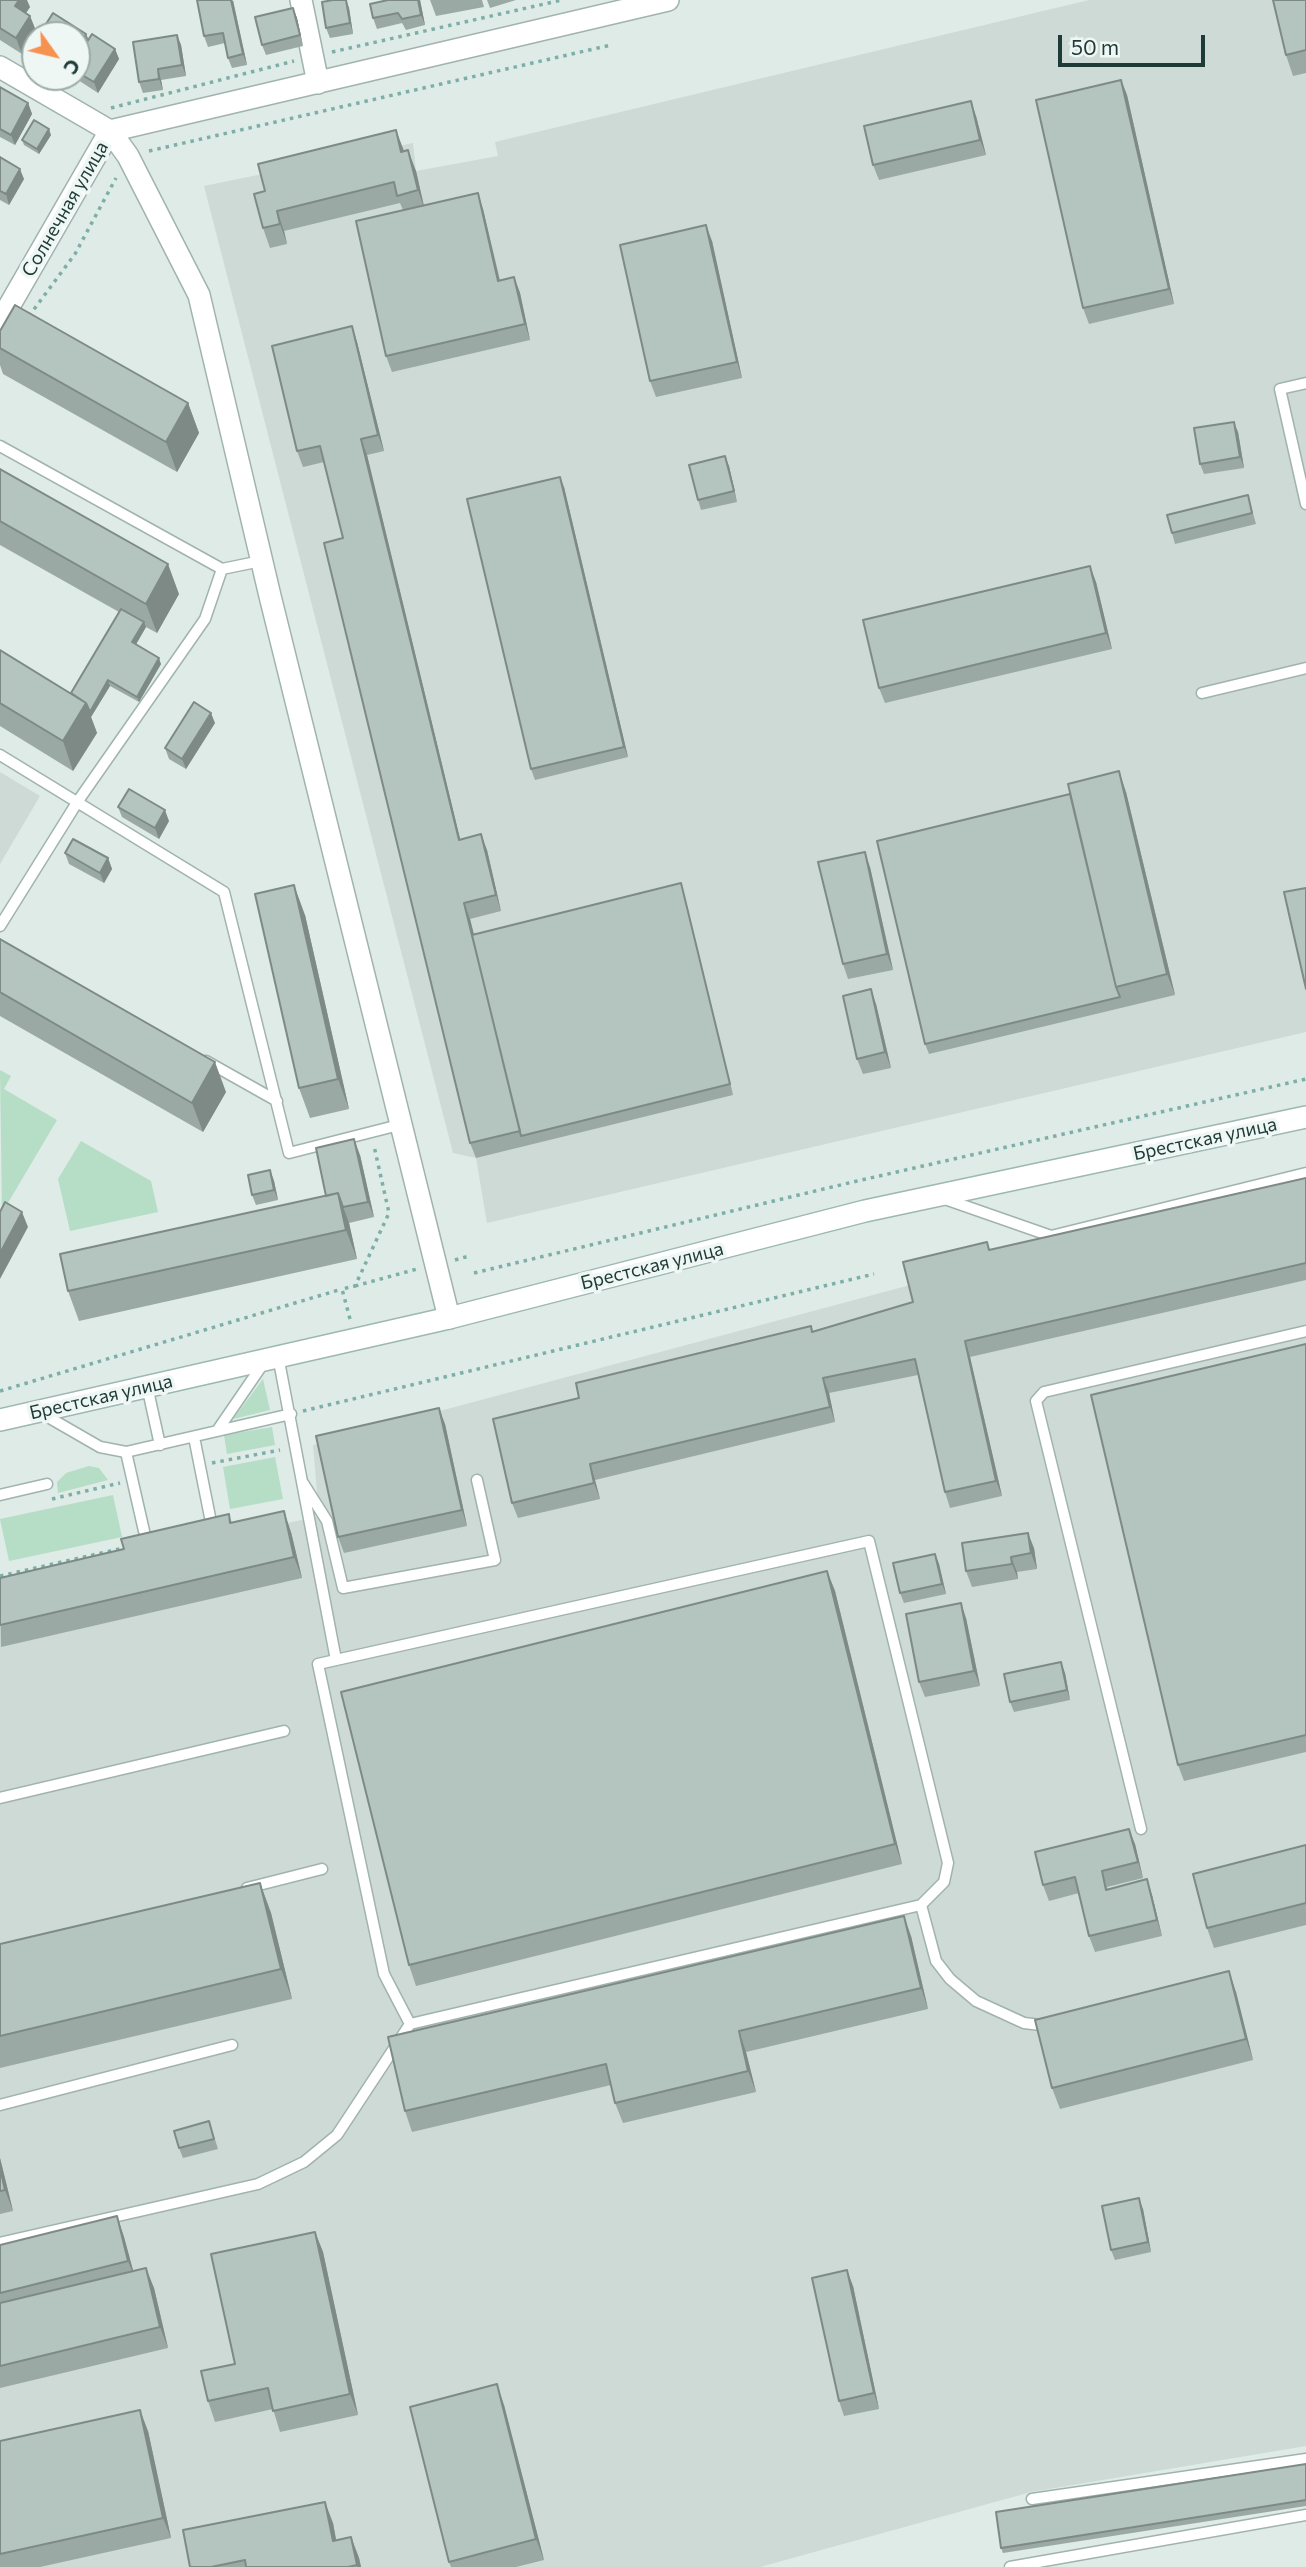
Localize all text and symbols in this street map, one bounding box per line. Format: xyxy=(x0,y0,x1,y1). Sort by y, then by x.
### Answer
north arrow xyxy=(21,21,91,91)
scale bar xyxy=(1061,21,1208,65)
text: 50 m xyxy=(1071,34,1119,59)
text: С xyxy=(59,55,85,79)
street label: Солнечная улица xyxy=(17,137,113,281)
street label: Брестская улица xyxy=(1131,1113,1279,1165)
street label: Брестская улица xyxy=(578,1237,726,1295)
street label: Брестская улица xyxy=(27,1369,175,1425)

